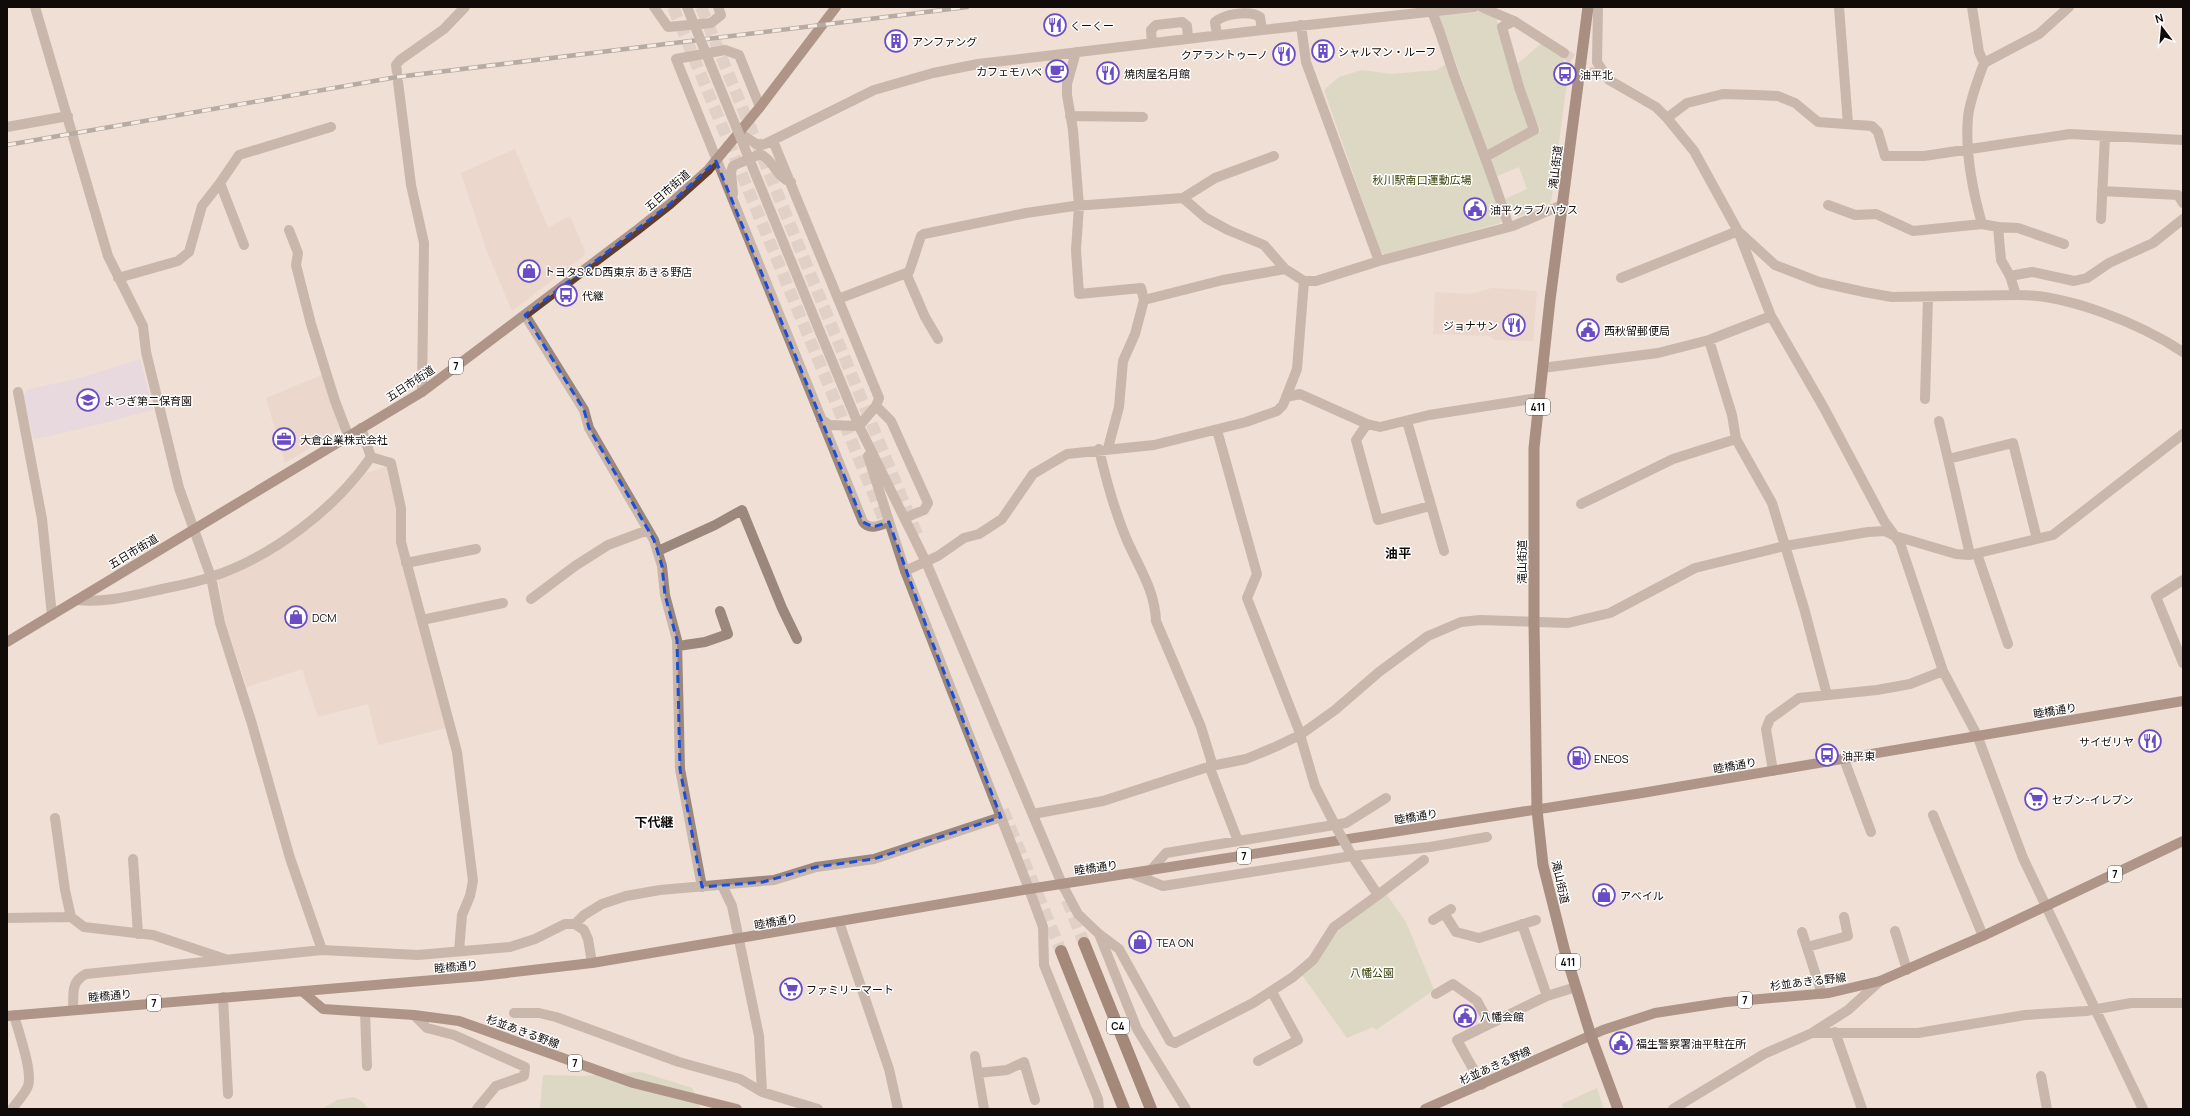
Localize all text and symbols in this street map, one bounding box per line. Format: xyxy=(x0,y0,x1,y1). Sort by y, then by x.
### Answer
north arrow xyxy=(2142,8,2182,48)
text: N xyxy=(2153,10,2165,26)
restaurant icon: くーくー xyxy=(1042,12,1068,38)
place label: くーくー xyxy=(1070,18,1114,33)
building icon: アンファング xyxy=(883,28,909,54)
place label: アンファング xyxy=(912,34,977,49)
building icon: シャルマン・ルーフ xyxy=(1310,38,1336,64)
restaurant icon: クアラントゥーノ xyxy=(1271,41,1297,67)
place label: シャルマン・ルーフ xyxy=(1338,44,1436,59)
place label: クアラントゥーノ xyxy=(1181,47,1268,62)
cafe icon: カフェモハべ xyxy=(1044,58,1070,84)
restaurant icon: 焼肉屋名月館 xyxy=(1095,60,1121,86)
bus stop icon: 油平北 xyxy=(1552,61,1578,87)
place label: カフェモハべ xyxy=(976,64,1042,79)
place label: 焼肉屋名月館 xyxy=(1124,66,1190,81)
place label: 油平北 xyxy=(1580,67,1613,82)
street label: 滝山街道 xyxy=(1545,144,1565,190)
street label: 五日市街道 xyxy=(641,166,693,214)
park label: 秋川駅南口運動広場 xyxy=(1373,172,1472,187)
public building icon: 油平クラブハウス xyxy=(1462,196,1488,222)
place label: 油平クラブハウス xyxy=(1490,202,1578,217)
shop icon: トヨタS＆D西東京 あきる野店 xyxy=(516,258,542,284)
place label: トヨタS＆D西東京 あきる野店 xyxy=(544,264,692,279)
bus stop icon: 代継 xyxy=(553,282,579,308)
place label: 代継 xyxy=(582,288,604,303)
restaurant icon: ジョナサン xyxy=(1501,312,1527,338)
public building icon: 西秋留郵便局 xyxy=(1575,317,1601,343)
place label: ジョナサン xyxy=(1443,318,1498,333)
place label: 西秋留郵便局 xyxy=(1604,323,1670,338)
road number: 7 xyxy=(449,358,463,374)
street label: 五日市街道 xyxy=(383,362,437,404)
school or university icon: よつぎ第二保育園 xyxy=(75,387,101,413)
place label: よつぎ第二保育園 xyxy=(104,393,192,408)
road number: 411 xyxy=(1526,399,1550,415)
office icon: 大倉企業株式会社 xyxy=(271,426,297,452)
place label: 大倉企業株式会社 xyxy=(300,432,388,447)
street label: 五日市街道 xyxy=(106,530,160,572)
street label: 滝山街道 xyxy=(1514,540,1529,584)
district label: 油平 xyxy=(1385,544,1411,562)
shop icon: DCM xyxy=(283,604,309,630)
place label: DCM xyxy=(312,610,337,625)
street label: 睦橋通り xyxy=(2032,699,2078,721)
restaurant icon: サイゼリヤ xyxy=(2137,728,2163,754)
place label: サイゼリヤ xyxy=(2079,734,2134,749)
bus stop icon: 油平東 xyxy=(1814,742,1840,768)
fuel station icon: ENEOS xyxy=(1566,745,1592,771)
place label: 油平東 xyxy=(1842,748,1875,763)
place label: ENEOS xyxy=(1594,751,1629,766)
street label: 睦橋通り xyxy=(1712,754,1758,776)
supermarket icon: セブン-イレブン xyxy=(2023,786,2049,812)
place label: セブン-イレブン xyxy=(2052,792,2134,807)
street label: 睦橋通り xyxy=(1393,805,1439,827)
district label: 下代継 xyxy=(634,813,674,831)
road number: 7 xyxy=(1237,848,1251,864)
street label: 睦橋通り xyxy=(1073,857,1119,877)
street label: 滝山街道 xyxy=(1549,859,1573,905)
road number: 7 xyxy=(2108,866,2122,882)
shop icon: アベイル xyxy=(1591,882,1617,908)
place label: アベイル xyxy=(1620,888,1664,903)
street label: 睦橋通り xyxy=(753,910,799,932)
shop icon: TEA ON xyxy=(1127,929,1153,955)
place label: TEA ON xyxy=(1156,935,1194,950)
road number: 411 xyxy=(1556,954,1580,970)
street label: 睦橋通り xyxy=(433,957,479,975)
park label: 八幡公園 xyxy=(1350,965,1394,980)
street label: 杉並あきる野線 xyxy=(1769,969,1847,993)
supermarket icon: ファミリーマート xyxy=(778,976,804,1002)
place label: ファミリーマート xyxy=(806,982,894,997)
street label: 睦橋通り xyxy=(87,986,133,1004)
road number: 7 xyxy=(1738,992,1752,1008)
road number: 7 xyxy=(147,995,161,1011)
public building icon: 八幡会館 xyxy=(1452,1003,1478,1029)
place label: 八幡会館 xyxy=(1480,1009,1524,1024)
street label: 杉並あきる野線 xyxy=(484,1011,562,1051)
road number: C4 xyxy=(1107,1018,1129,1034)
public building icon: 福生警察署油平駐在所 xyxy=(1608,1030,1634,1056)
place label: 福生警察署油平駐在所 xyxy=(1636,1036,1747,1051)
street label: 杉並あきる野線 xyxy=(1457,1043,1533,1087)
road number: 7 xyxy=(568,1055,582,1071)

